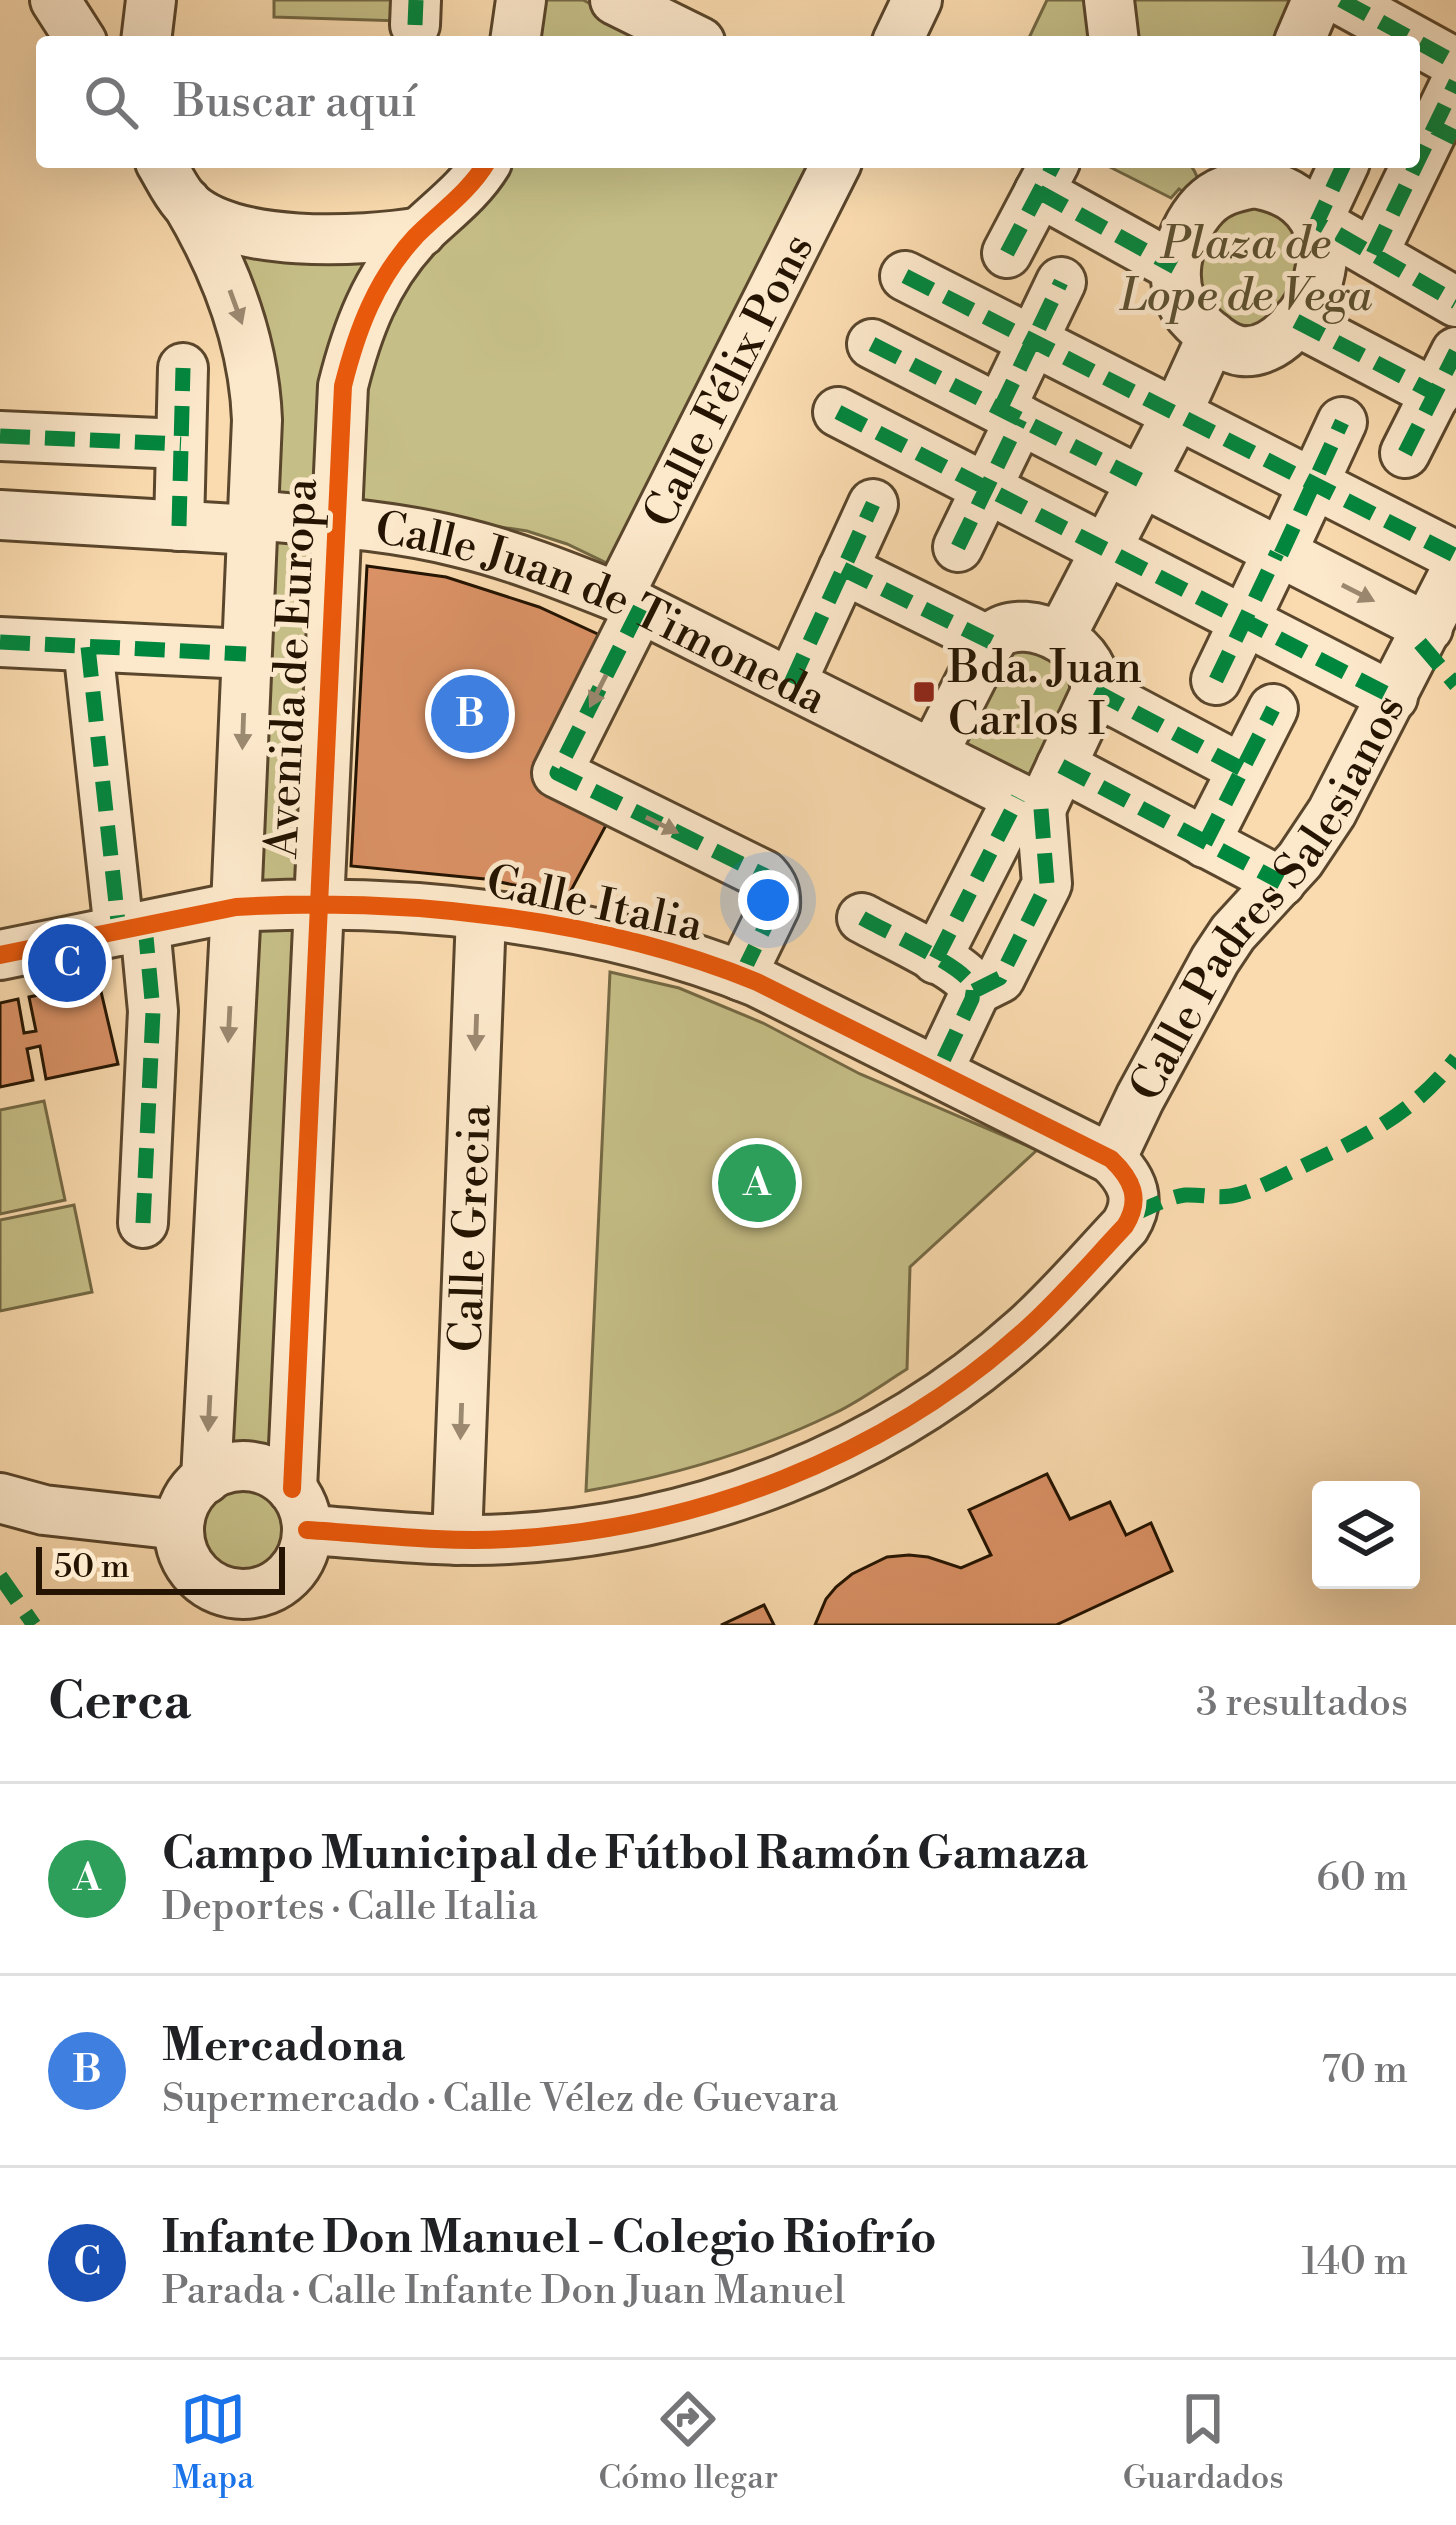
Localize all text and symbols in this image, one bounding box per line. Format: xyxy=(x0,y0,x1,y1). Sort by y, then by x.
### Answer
search box xyxy=(36,36,1420,168)
icon: search xyxy=(78,69,144,135)
text: Buscar aquí xyxy=(174,74,416,131)
park label: Plaza de Lope de Vega xyxy=(1119,216,1373,325)
street label: Calle Félix Pons xyxy=(632,225,827,537)
one-way arrow xyxy=(228,290,246,326)
street label: Avenida de Europa xyxy=(254,477,331,860)
street label: Calle Juan de Timoneda xyxy=(372,501,835,728)
one-way arrow xyxy=(1341,583,1375,603)
place label: Bda. Juan Carlos I xyxy=(947,640,1142,749)
pin: B xyxy=(431,669,509,759)
one-way arrow xyxy=(589,673,609,708)
marker: Bda. Juan Carlos I xyxy=(911,679,937,705)
street label: Calle Padres Salesianos xyxy=(1118,685,1418,1111)
one-way arrow xyxy=(233,713,252,751)
one-way arrow xyxy=(645,815,679,835)
street label: Calle Italia xyxy=(481,854,708,955)
your location xyxy=(738,870,798,930)
pin: C xyxy=(28,918,106,1008)
one-way arrow xyxy=(220,1006,239,1043)
one-way arrow xyxy=(467,1013,486,1051)
street label: Calle Grecia xyxy=(438,1103,505,1353)
pin: A xyxy=(718,1138,796,1228)
one-way arrow xyxy=(199,1395,218,1433)
one-way arrow xyxy=(451,1403,470,1441)
map controls xyxy=(1312,1481,1420,1589)
button: layers xyxy=(1312,1481,1420,1589)
scale bar xyxy=(36,1541,285,1594)
text: 50 m xyxy=(54,1547,130,1588)
text: Cerca xyxy=(48,1671,191,1735)
text: 3 resultados xyxy=(1196,1679,1408,1728)
text: Campo Municipal de Fútbol Ramón Gamaza xyxy=(162,1826,1088,1883)
text: A xyxy=(73,1854,101,1903)
text: 60 m xyxy=(1316,1854,1408,1903)
text: Deportes · Calle Italia xyxy=(162,1883,538,1932)
text: Mercadona xyxy=(162,2018,405,2075)
text: B xyxy=(72,2046,102,2095)
text: 70 m xyxy=(1321,2046,1408,2095)
text: Supermercado · Calle Vélez de Guevara xyxy=(162,2075,838,2124)
text: Infante Don Manuel - Colegio Riofrío xyxy=(162,2210,937,2267)
text: C xyxy=(73,2238,101,2287)
text: 140 m xyxy=(1301,2238,1408,2287)
text: Parada · Calle Infante Don Juan Manuel xyxy=(162,2267,845,2316)
tab: Mapa xyxy=(172,2386,254,2499)
tab: Cómo llegar xyxy=(598,2386,778,2499)
tab: Guardados xyxy=(1123,2386,1284,2499)

